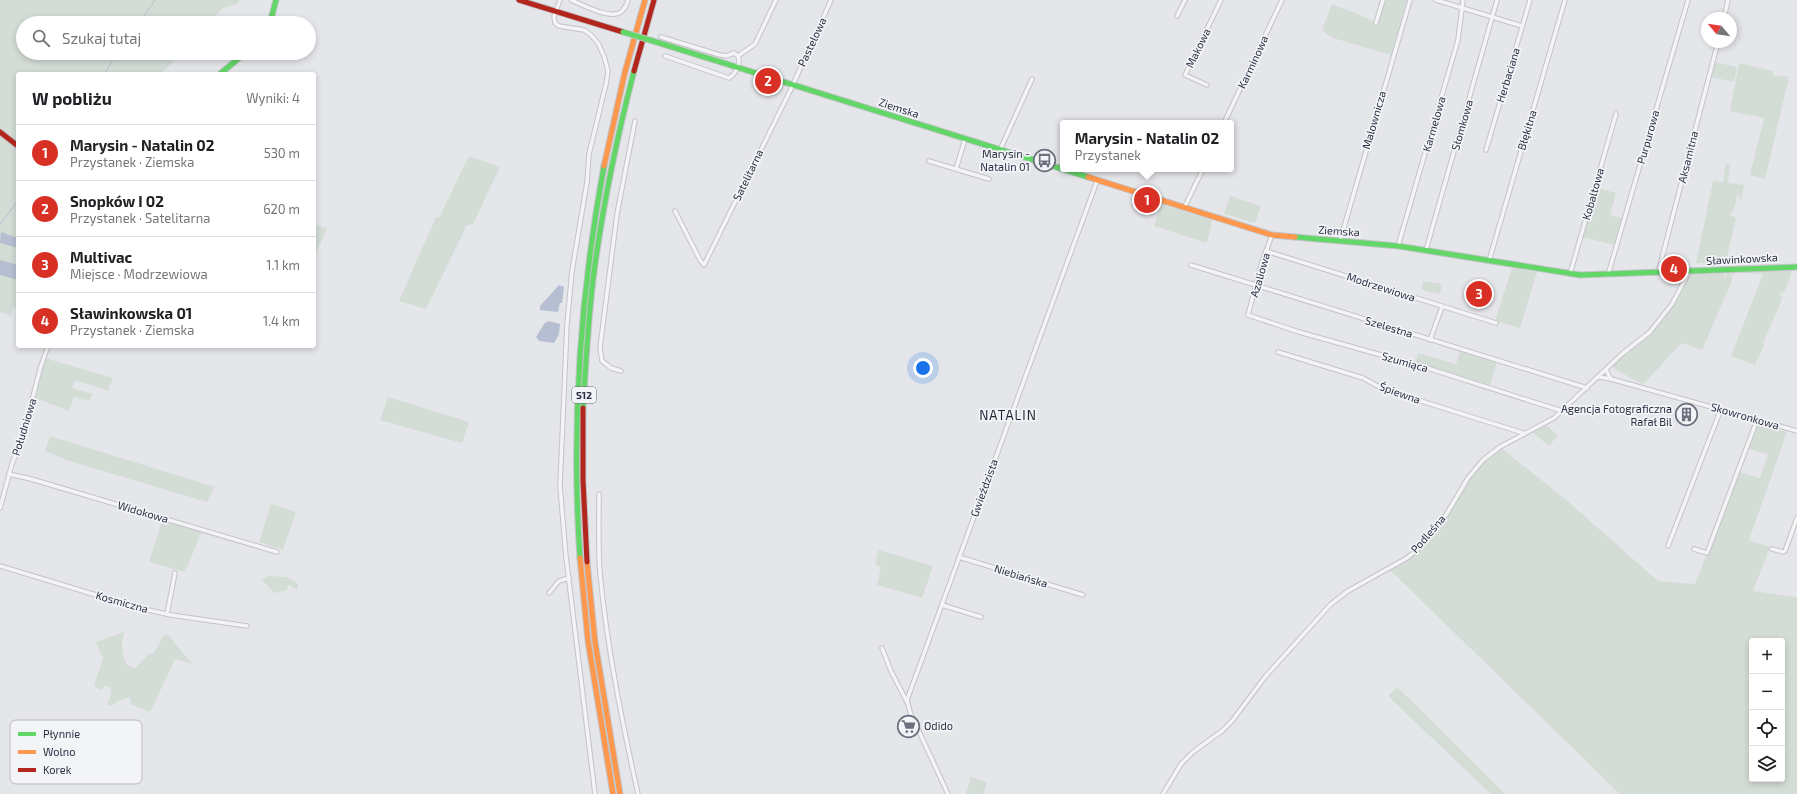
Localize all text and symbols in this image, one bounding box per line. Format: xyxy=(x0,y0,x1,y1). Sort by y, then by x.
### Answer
north arrow xyxy=(1701,12,1737,48)
street label: Pastelowa xyxy=(795,15,829,68)
search box xyxy=(16,16,316,60)
street label: Makowa xyxy=(1182,26,1213,70)
icon: search xyxy=(30,27,52,49)
text: Szukaj tutaj xyxy=(62,29,141,47)
street label: Karminowa xyxy=(1235,33,1270,90)
street label: Herbaciana xyxy=(1493,46,1522,104)
pin: 2 xyxy=(755,66,781,96)
text: W pobliżu xyxy=(32,88,112,108)
street label: Malownicza xyxy=(1359,89,1388,151)
text: Wyniki: 4 xyxy=(246,90,300,106)
street label: Ziemska xyxy=(877,95,921,120)
street label: Karmelowa xyxy=(1419,95,1448,153)
street label: Słomkowa xyxy=(1448,98,1475,152)
street label: Błękitna xyxy=(1514,108,1539,152)
street label: Purpurowa xyxy=(1634,108,1661,165)
popup xyxy=(1060,120,1234,172)
text: Marysin - Natalin 02 xyxy=(1075,129,1219,147)
street label: Aksamitna xyxy=(1675,130,1700,184)
text: Marysin - Natalin 02 xyxy=(70,136,215,154)
text: 1 xyxy=(42,145,48,161)
text: 530 m xyxy=(264,145,300,161)
street label: Satelitarna xyxy=(730,147,766,203)
place label: Marysin - Natalin 01 xyxy=(980,147,1030,173)
bus stop icon: Marysin - Natalin 01 xyxy=(1032,147,1058,173)
text: Przystanek xyxy=(1075,147,1141,163)
text: Przystanek · Ziemska xyxy=(70,154,194,170)
street label: Kobaltowa xyxy=(1579,166,1606,221)
pin: 1 xyxy=(1134,185,1160,215)
text: Snopków I 02 xyxy=(70,192,164,210)
text: 2 xyxy=(41,201,49,217)
text: 620 m xyxy=(263,201,300,217)
text: Przystanek · Satelitarna xyxy=(70,210,210,226)
street label: Ziemska xyxy=(1318,223,1360,238)
text: Multivac xyxy=(70,248,132,266)
street label: Sławinkowska xyxy=(1706,250,1778,267)
street label: Azaliowa xyxy=(1247,251,1272,299)
pin: 4 xyxy=(1661,254,1687,284)
text: 3 xyxy=(41,257,49,273)
text: 1.1 km xyxy=(266,257,300,273)
text: Miejsce · Modrzewiowa xyxy=(70,266,208,282)
street label: Modrzewiowa xyxy=(1345,269,1417,304)
pin: 3 xyxy=(1466,279,1492,309)
text: Sławinkowska 01 xyxy=(70,304,192,322)
text: 4 xyxy=(41,313,49,329)
text: 1.4 km xyxy=(263,313,300,329)
street label: Szelestna xyxy=(1364,313,1415,340)
text: Przystanek · Ziemska xyxy=(70,322,194,338)
street label: Szumiąca xyxy=(1380,349,1430,374)
your location xyxy=(913,358,933,378)
street label: Śpiewna xyxy=(1378,379,1422,406)
road number: S12 xyxy=(572,387,596,403)
street label: Południowa xyxy=(9,397,38,457)
street label: Skowronkowa xyxy=(1709,400,1781,431)
place label: Agencja Fotograficzna Rafał Bil xyxy=(1561,402,1673,428)
building icon: Agencja Fotograficzna Rafał Bil xyxy=(1674,402,1700,428)
district label: NATALIN xyxy=(979,407,1037,423)
street label: Gwieździsta xyxy=(967,457,1000,519)
street label: Widokowa xyxy=(116,498,170,525)
street label: Podleśna xyxy=(1408,512,1448,555)
street label: Niebiańska xyxy=(993,561,1049,590)
street label: Kosmiczna xyxy=(94,588,150,615)
map controls xyxy=(1749,638,1785,782)
button: + xyxy=(1749,638,1785,674)
button: − xyxy=(1749,674,1785,710)
button: locate xyxy=(1749,710,1785,746)
supermarket icon: Odido xyxy=(896,713,922,739)
place label: Odido xyxy=(924,719,953,732)
legend xyxy=(10,720,142,784)
text: Płynnie xyxy=(43,727,80,740)
text: Wolno xyxy=(43,745,75,758)
button: layers xyxy=(1749,746,1785,782)
text: Korek xyxy=(43,763,72,776)

